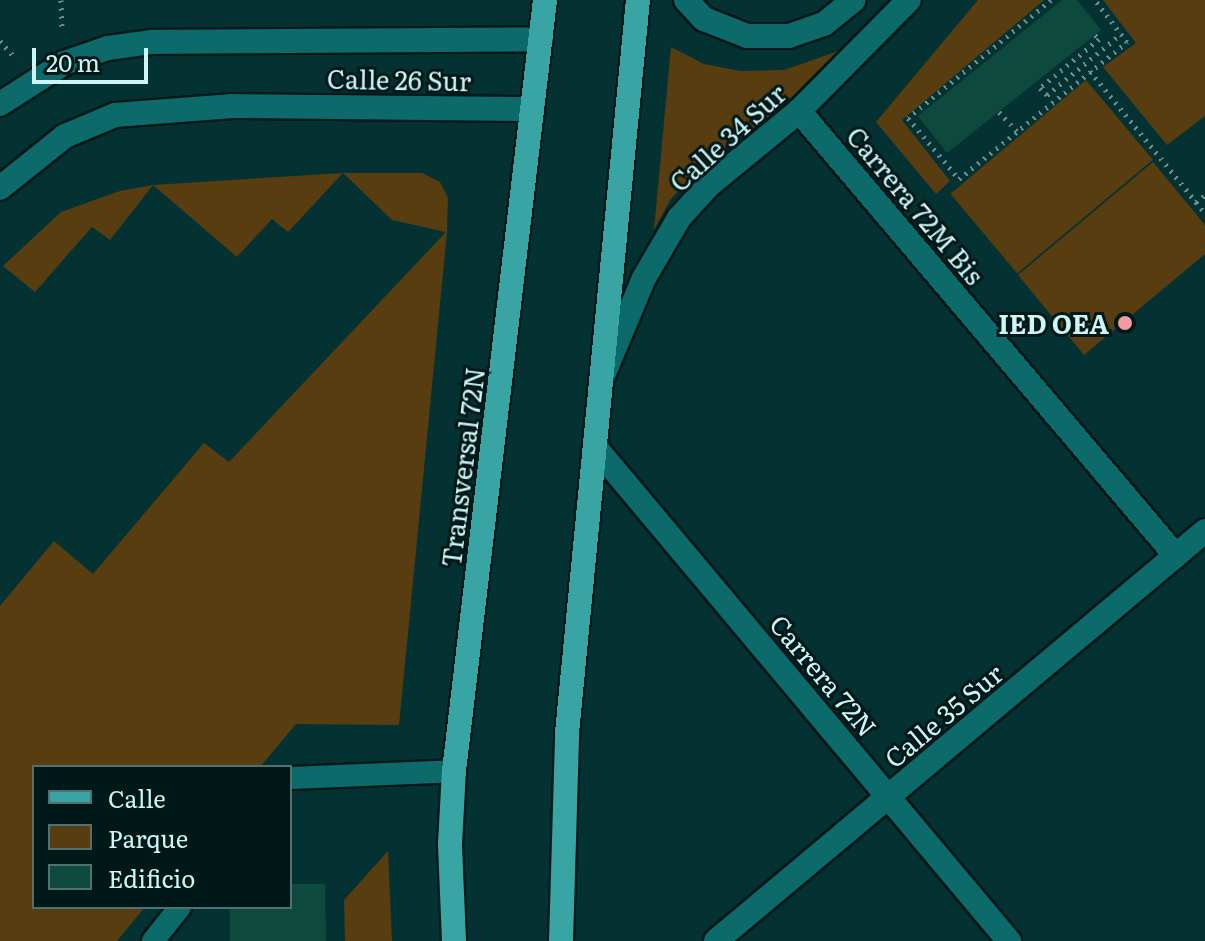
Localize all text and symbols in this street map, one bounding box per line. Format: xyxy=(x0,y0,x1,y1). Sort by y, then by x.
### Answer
scale bar xyxy=(36,32,152,82)
text: 20 m xyxy=(46,44,100,79)
street label: Calle 26 Sur xyxy=(327,62,471,96)
street label: Calle 34 Sur xyxy=(663,77,791,197)
street label: Carrera 72M Bis xyxy=(841,120,991,290)
place label: IED OEA xyxy=(998,307,1109,339)
marker: IED OEA xyxy=(1116,314,1134,332)
street label: Transversal 72N xyxy=(434,365,490,569)
street label: Carrera 72N xyxy=(764,608,884,742)
street label: Calle 35 Sur xyxy=(878,657,1008,773)
legend xyxy=(32,765,292,909)
text: Calle xyxy=(108,780,166,815)
text: Parque xyxy=(108,820,188,855)
text: Edificio xyxy=(108,860,195,895)

